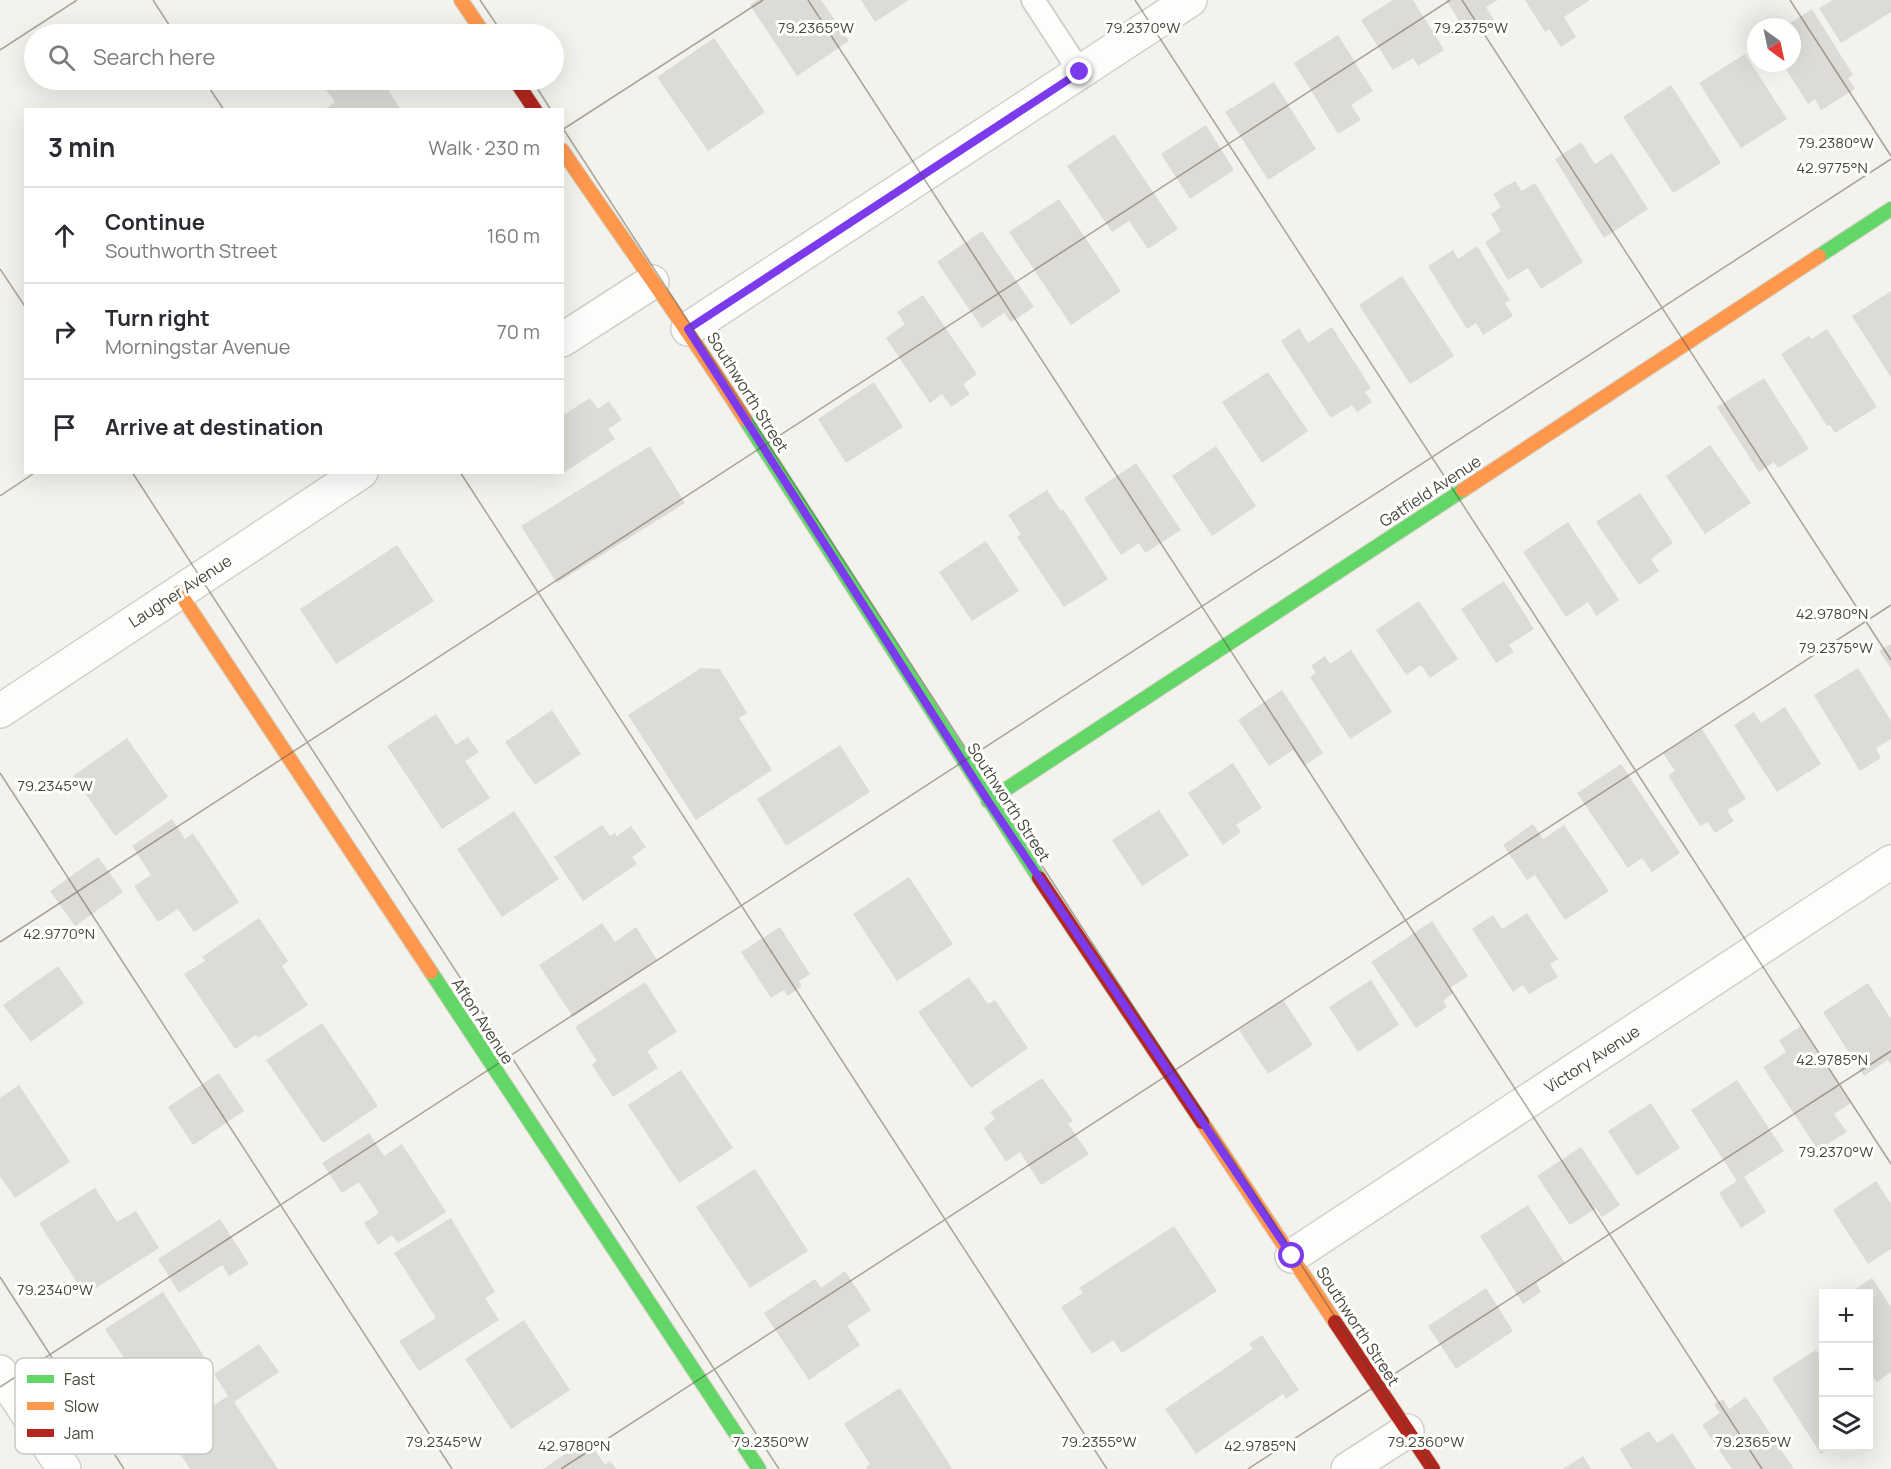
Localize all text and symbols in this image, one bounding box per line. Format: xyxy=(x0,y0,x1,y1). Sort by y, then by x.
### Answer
text: 79.2365°W xyxy=(778,17,854,38)
text: 79.2370°W xyxy=(1106,17,1180,38)
text: 79.2375°W xyxy=(1434,17,1508,38)
north arrow xyxy=(1747,18,1801,72)
search box xyxy=(24,24,564,90)
icon: search xyxy=(45,41,78,74)
text: Search here xyxy=(93,42,215,72)
route end xyxy=(1066,58,1092,84)
text: 3 min xyxy=(48,129,115,165)
text: 79.2380°W xyxy=(1798,132,1874,153)
text: Walk · 230 m xyxy=(428,134,540,161)
text: 42.9775°N xyxy=(1796,157,1868,178)
text: Continue xyxy=(105,207,205,237)
icon: ahead xyxy=(48,219,81,252)
text: 160 m xyxy=(487,222,540,249)
text: Southworth Street xyxy=(105,237,278,264)
text: Turn right xyxy=(105,303,210,333)
icon: right xyxy=(48,315,81,348)
text: 70 m xyxy=(497,318,540,345)
street label: Southworth Street xyxy=(702,328,794,456)
text: Morningstar Avenue xyxy=(105,333,290,360)
icon: arrive xyxy=(48,411,81,444)
text: Arrive at destination xyxy=(105,412,323,442)
street label: Gatfield Avenue xyxy=(1375,450,1485,532)
street label: Laugher Avenue xyxy=(124,549,236,633)
text: 42.9780°N xyxy=(1796,603,1868,624)
text: 79.2375°W xyxy=(1799,637,1873,658)
street label: Southworth Street xyxy=(962,738,1056,866)
text: 79.2345°W xyxy=(17,775,93,796)
text: 42.9770°N xyxy=(23,923,95,944)
street label: Afton Avenue xyxy=(447,974,519,1068)
street label: Victory Avenue xyxy=(1540,1020,1644,1098)
text: 42.9785°N xyxy=(1796,1049,1868,1070)
text: 79.2370°W xyxy=(1799,1141,1873,1162)
route start xyxy=(1278,1242,1304,1268)
street label: Southworth Street xyxy=(1311,1262,1405,1390)
text: 79.2340°W xyxy=(17,1279,93,1300)
map controls xyxy=(1819,1289,1873,1451)
button: + xyxy=(1819,1289,1873,1343)
button: − xyxy=(1819,1343,1873,1397)
legend xyxy=(15,1358,213,1454)
text: Fast xyxy=(64,1368,95,1390)
text: Slow xyxy=(64,1395,99,1417)
button: layers xyxy=(1819,1397,1873,1451)
text: Jam xyxy=(64,1422,94,1444)
text: 79.2345°W xyxy=(406,1431,482,1452)
text: 79.2350°W xyxy=(733,1431,809,1452)
text: 79.2355°W xyxy=(1061,1431,1137,1452)
text: 79.2360°W xyxy=(1388,1431,1464,1452)
text: 79.2365°W xyxy=(1715,1431,1791,1452)
text: 42.9780°N xyxy=(538,1435,610,1456)
text: 42.9785°N xyxy=(1224,1435,1296,1456)

